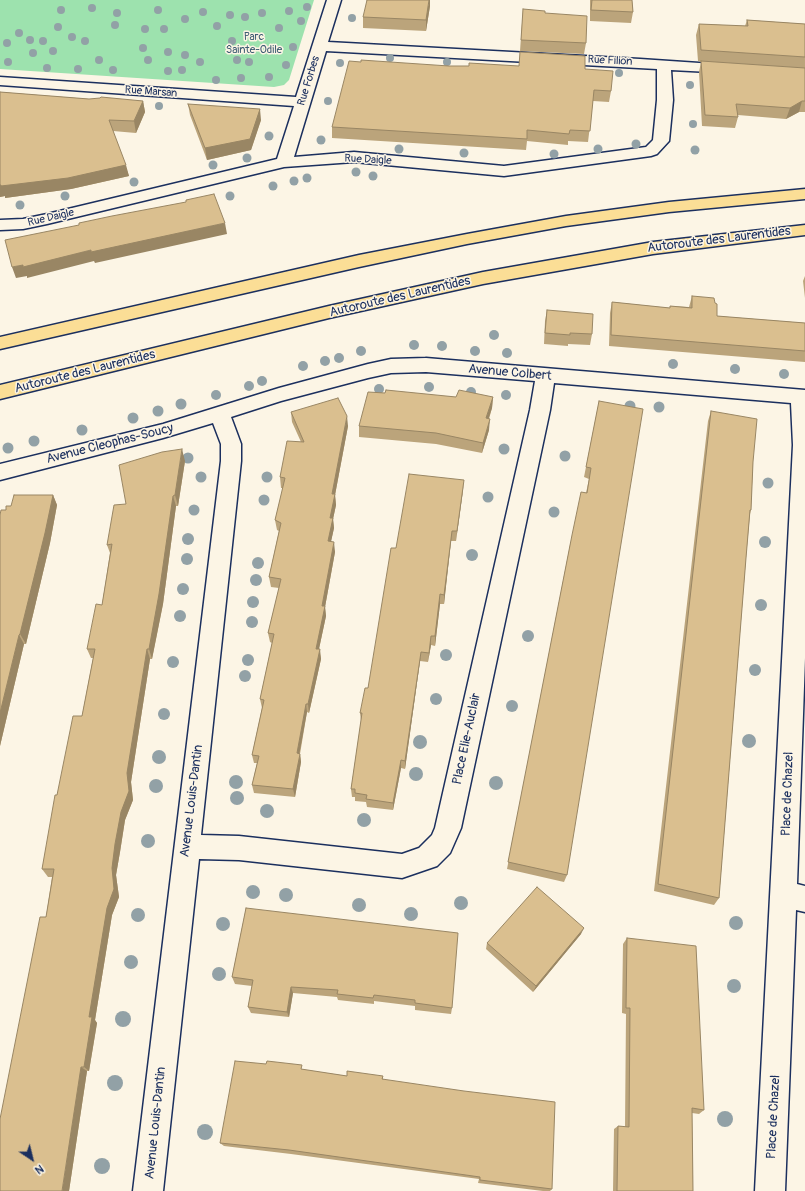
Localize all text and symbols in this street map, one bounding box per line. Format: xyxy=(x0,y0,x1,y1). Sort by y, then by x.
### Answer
park label: Parc Sainte-Odile xyxy=(226,30,282,56)
street label: Rue Filion xyxy=(587,53,633,69)
street label: Rue Forbes xyxy=(295,55,323,107)
street label: Rue Marsan xyxy=(124,84,178,100)
street label: Rue Daigle xyxy=(344,152,392,168)
street label: Rue Daigle xyxy=(26,206,76,230)
street label: Autoroute des Laurentides xyxy=(646,223,792,257)
street label: Autoroute des Laurentides xyxy=(328,273,472,321)
street label: Autoroute des Laurentides xyxy=(13,347,157,397)
street label: Avenue Colbert xyxy=(468,362,552,384)
street label: Avenue Cleophas-Soucy xyxy=(45,421,175,467)
street label: Place Elie-Auclair xyxy=(450,692,484,786)
street label: Avenue Louis-Dantin xyxy=(177,744,207,858)
street label: Place de Chazel xyxy=(779,752,797,836)
street label: Avenue Louis-Dantin xyxy=(142,1066,170,1180)
street label: Place de Chazel xyxy=(764,1074,784,1160)
north arrow xyxy=(12,1139,52,1179)
text: N xyxy=(32,1162,46,1177)

